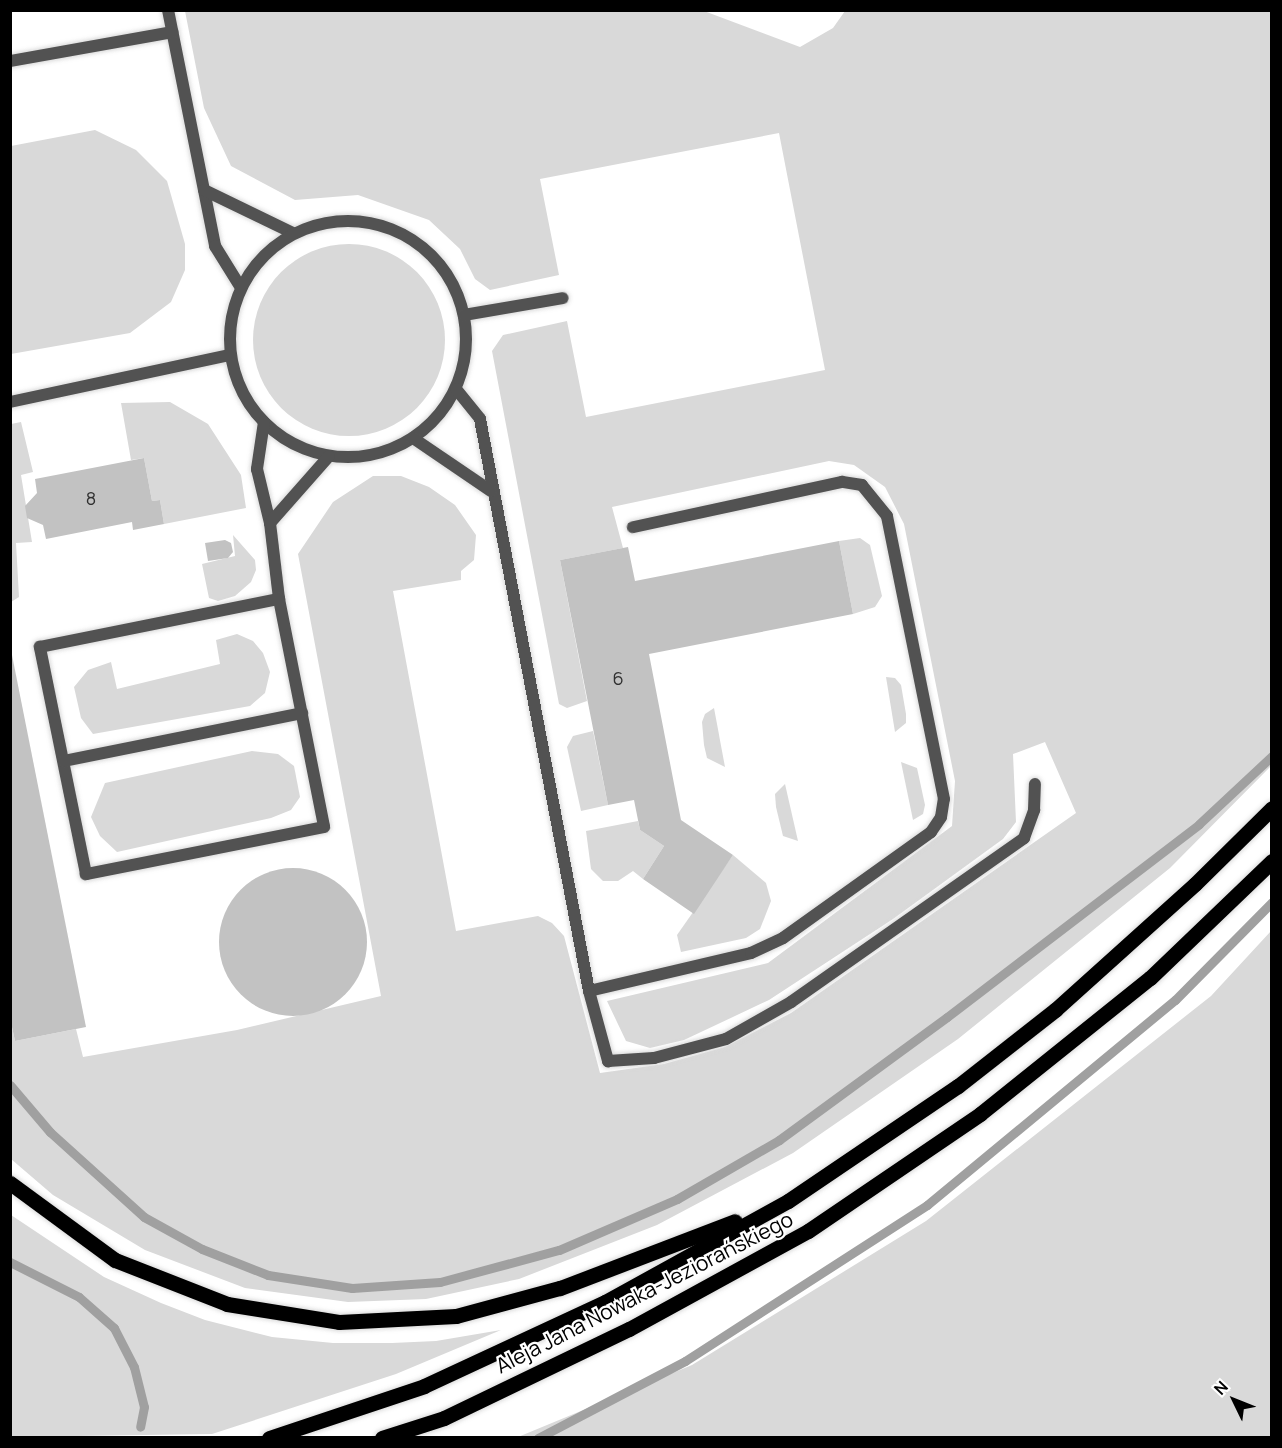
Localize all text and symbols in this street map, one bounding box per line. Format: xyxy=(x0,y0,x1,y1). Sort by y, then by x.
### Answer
house number: 8 xyxy=(86,487,96,509)
house number: 6 xyxy=(612,667,624,689)
street label: Aleja Jana Nowaka-Jeziorańskiego xyxy=(491,1206,797,1378)
north arrow xyxy=(1204,1370,1264,1430)
text: N xyxy=(1209,1376,1233,1399)

